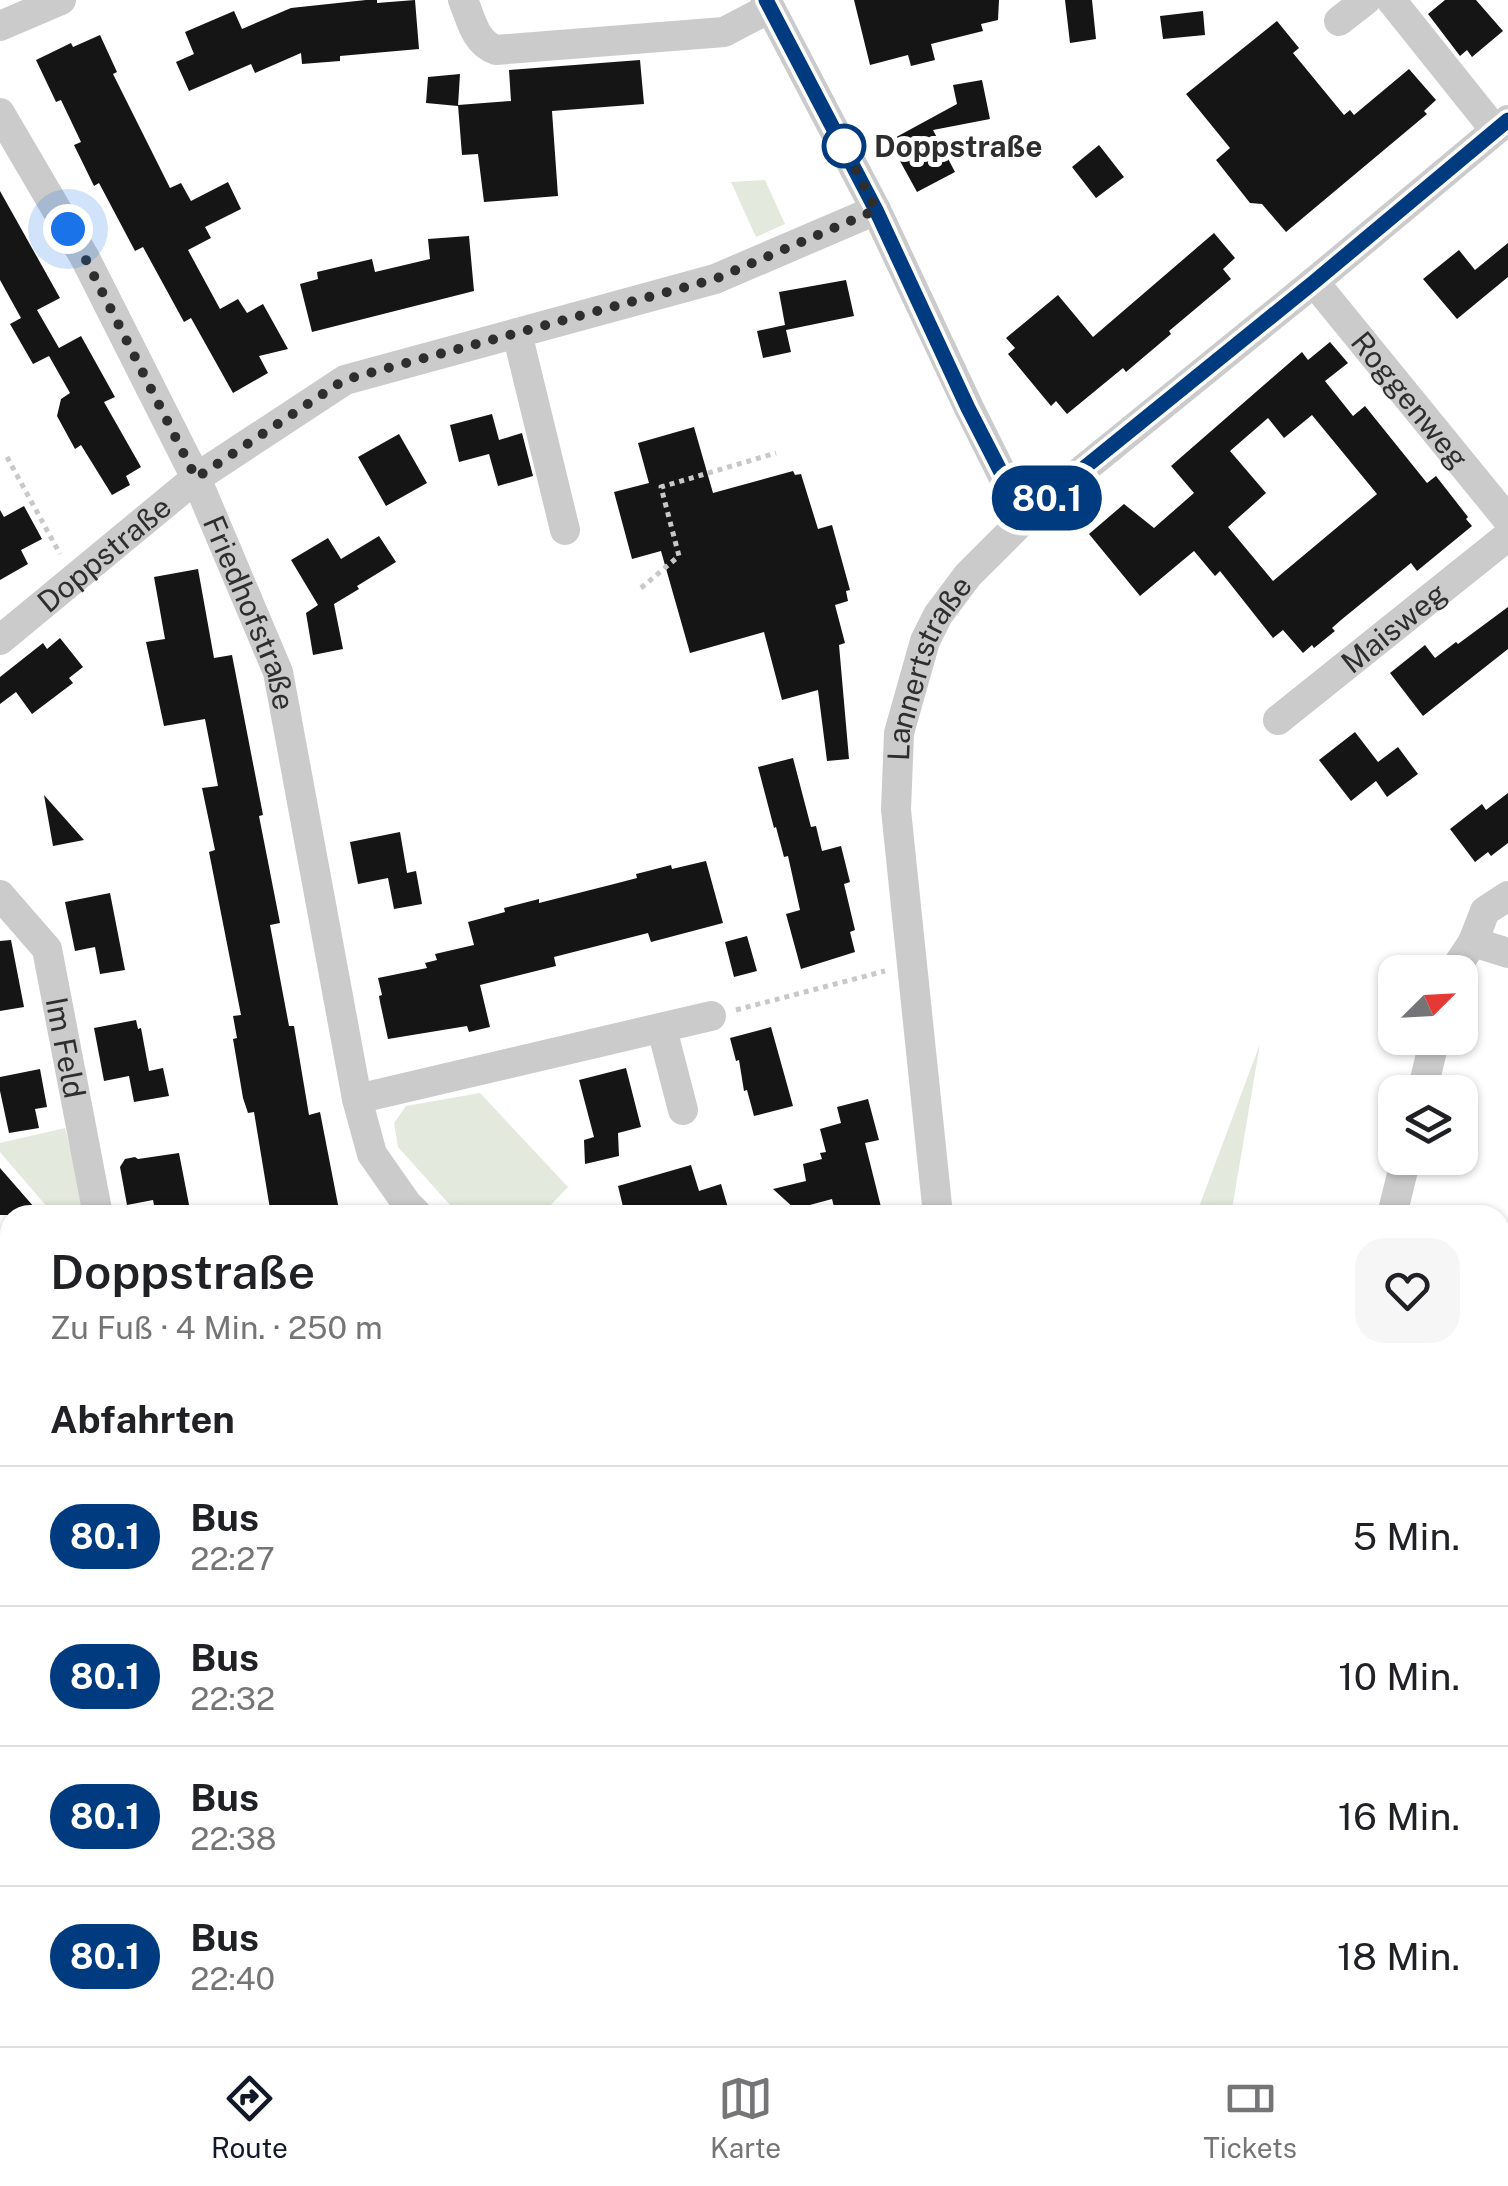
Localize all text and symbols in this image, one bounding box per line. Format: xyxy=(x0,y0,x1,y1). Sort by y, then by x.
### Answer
marker: Doppstraße xyxy=(823,125,865,167)
place label: Doppstraße xyxy=(874,128,1043,164)
your location xyxy=(43,204,93,254)
street label: Roggenweg xyxy=(1344,324,1476,475)
line badge: 80.1 xyxy=(977,466,1117,530)
text: 80.1 xyxy=(1012,478,1082,519)
street label: Doppstraße xyxy=(30,488,178,620)
street label: Friedhofstraße xyxy=(196,510,303,713)
street label: Lannertstraße xyxy=(880,569,979,761)
street label: Maisweg xyxy=(1334,575,1453,680)
north arrow xyxy=(1378,955,1478,1055)
map controls xyxy=(1378,955,1478,1175)
street label: Im Feld xyxy=(39,994,93,1101)
button: layers xyxy=(1378,1075,1478,1175)
button: heart xyxy=(1355,1238,1460,1343)
text: Doppstraße xyxy=(50,1243,315,1300)
text: Zu Fuß · 4 Min. · 250 m xyxy=(50,1309,383,1346)
text: Abfahrten xyxy=(50,1397,235,1442)
text: Bus xyxy=(190,1495,259,1540)
text: 5 Min. xyxy=(1353,1514,1460,1559)
text: 80.1 xyxy=(70,1516,140,1557)
text: 22:27 xyxy=(190,1540,275,1577)
text: Bus xyxy=(190,1635,259,1680)
text: 10 Min. xyxy=(1338,1654,1460,1699)
text: 80.1 xyxy=(70,1656,140,1697)
text: 22:32 xyxy=(190,1680,275,1717)
text: Bus xyxy=(190,1775,259,1820)
text: 16 Min. xyxy=(1338,1794,1460,1839)
text: 80.1 xyxy=(70,1796,140,1837)
text: 22:38 xyxy=(190,1820,276,1857)
text: Bus xyxy=(190,1915,259,1960)
text: 18 Min. xyxy=(1337,1934,1460,1979)
text: 80.1 xyxy=(70,1936,140,1977)
text: 22:40 xyxy=(190,1960,275,1997)
tab: Route xyxy=(211,2071,288,2164)
tab: Karte xyxy=(710,2071,781,2164)
tab: Tickets xyxy=(1203,2071,1297,2164)

